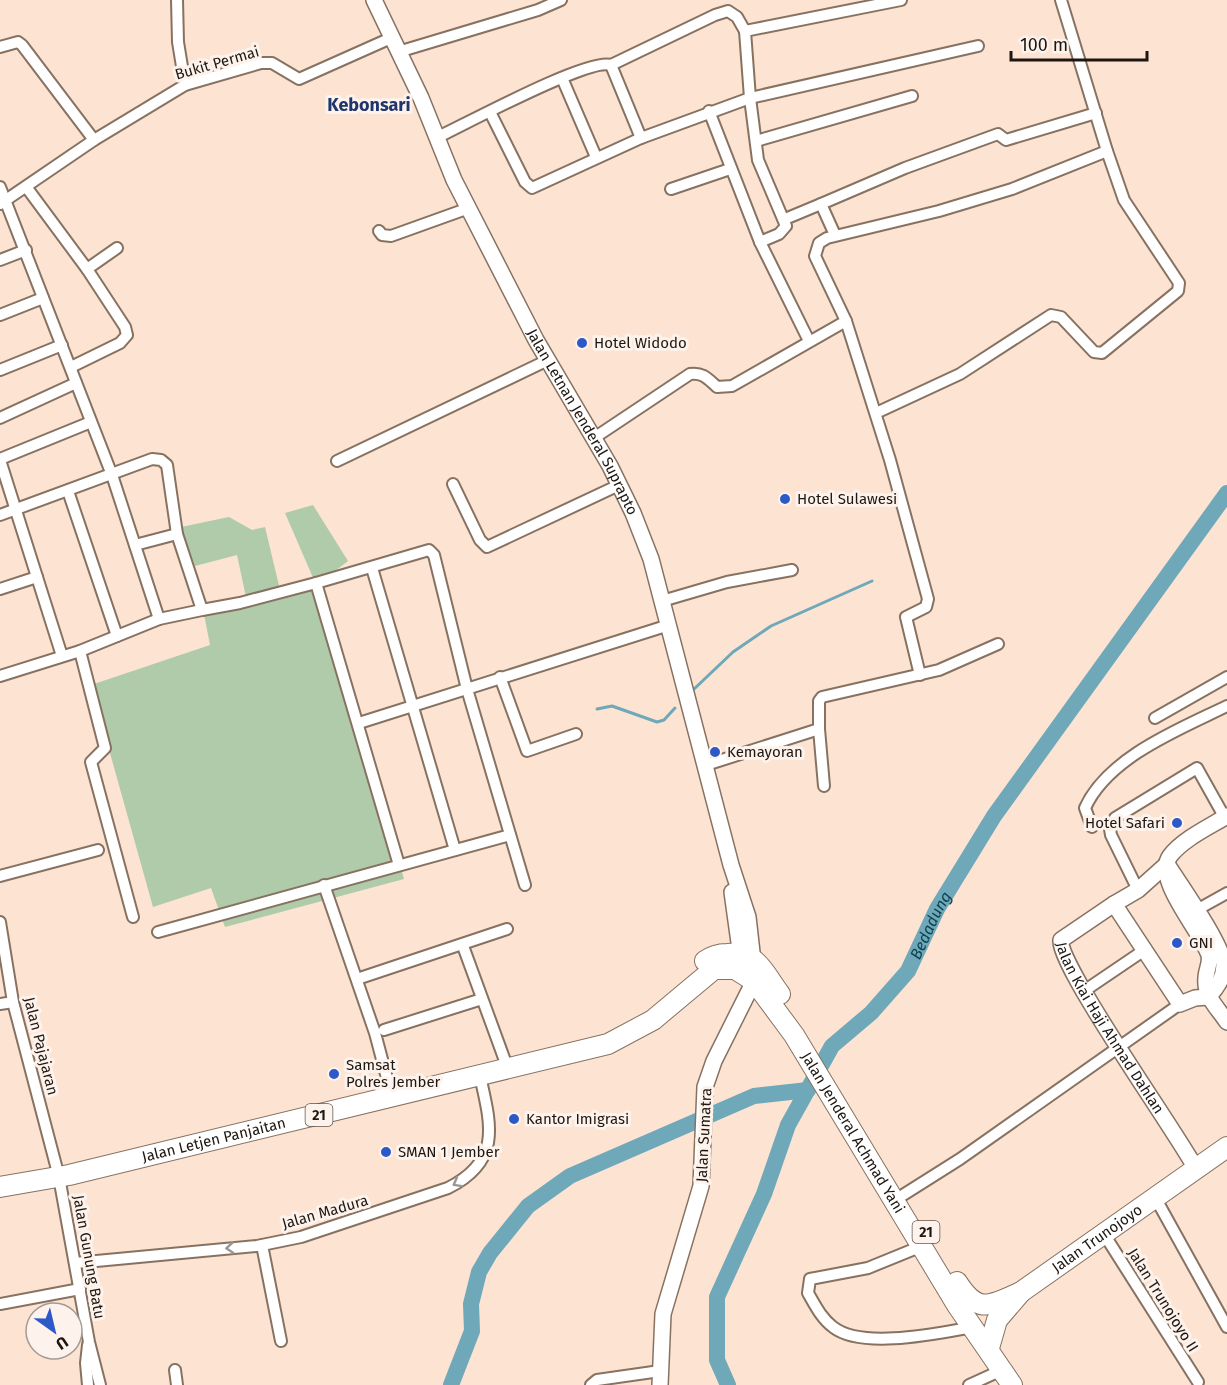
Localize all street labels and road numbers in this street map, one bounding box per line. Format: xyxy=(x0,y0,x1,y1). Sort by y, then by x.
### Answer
street label: Bukit Permai xyxy=(173,42,261,84)
street label: Jalan Letnan Jenderal Suprapto xyxy=(523,326,642,518)
street label: Jalan Kiai Haji Ahmad Dahlan xyxy=(1052,940,1168,1117)
street label: Jalan Pajajaran xyxy=(20,995,62,1097)
street label: Jalan Jenderal Achmad Yani xyxy=(797,1049,909,1217)
street label: Jalan Sumatra xyxy=(693,1087,715,1183)
road number: 21 xyxy=(306,1104,332,1126)
street label: Jalan Letjen Panjaitan xyxy=(140,1114,288,1166)
street label: Jalan Madura xyxy=(280,1191,370,1233)
street label: Jalan Gunung Batu xyxy=(69,1194,109,1320)
street label: Jalan Trunojoyo xyxy=(1048,1201,1146,1276)
road number: 21 xyxy=(912,1221,940,1243)
street label: Jalan Trunojoyo II xyxy=(1124,1245,1202,1355)

